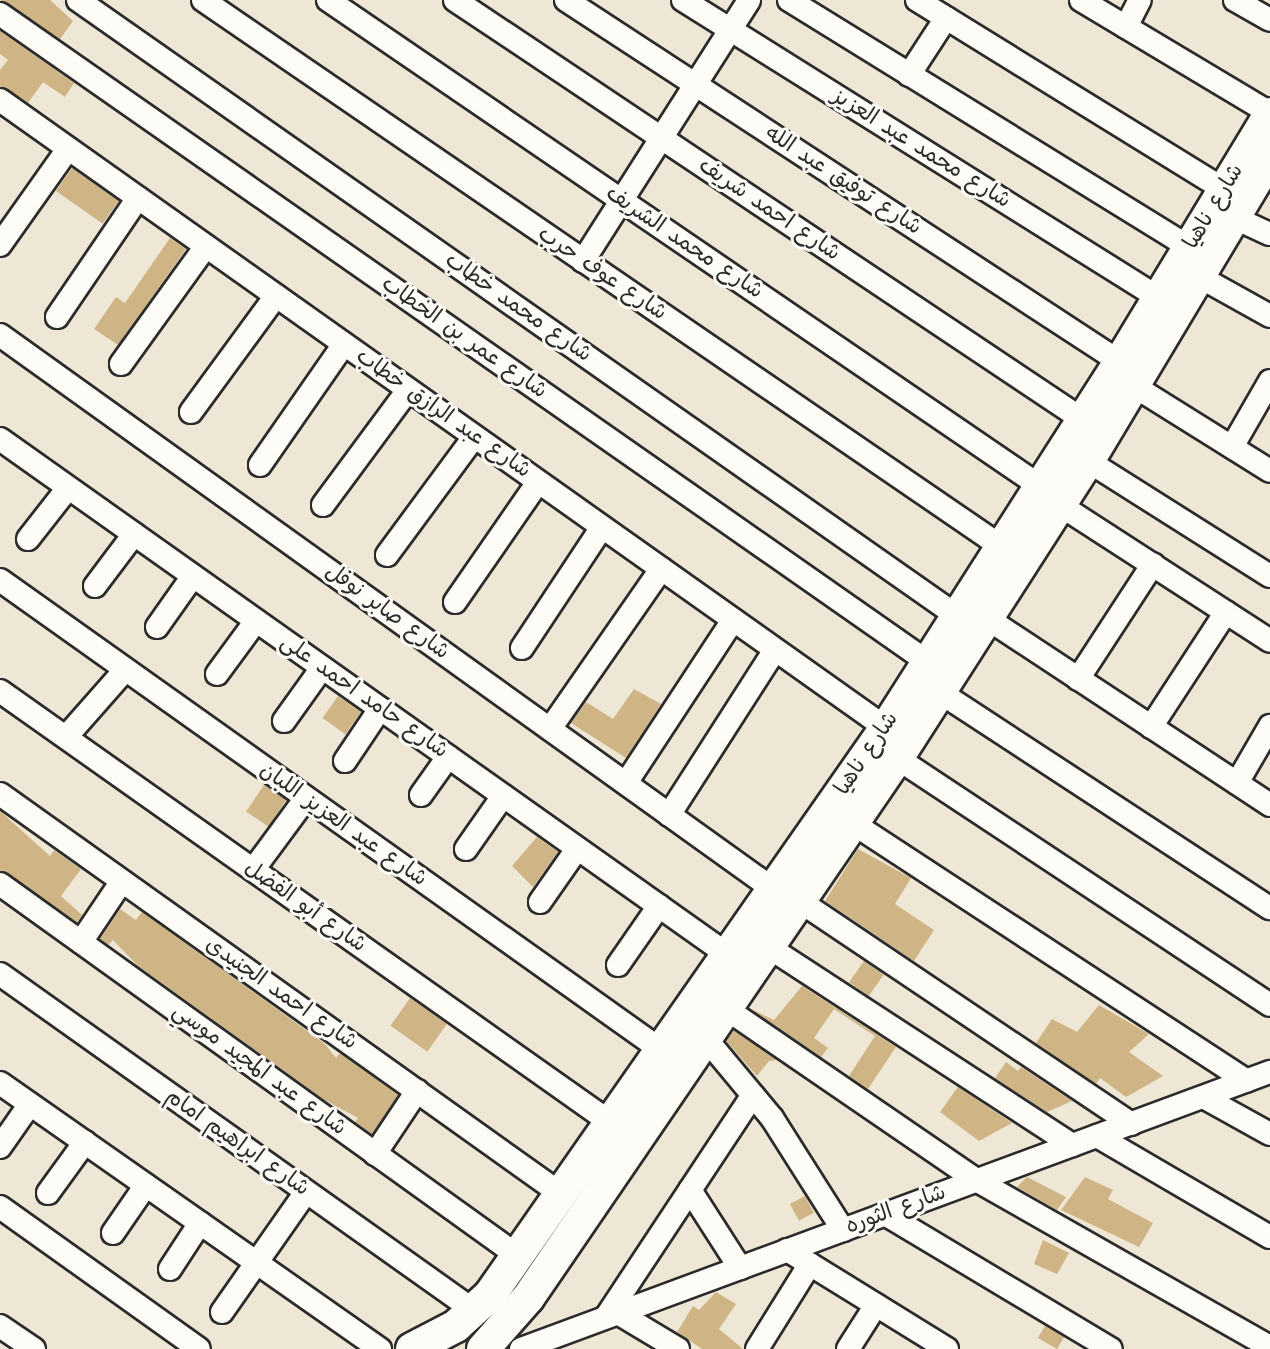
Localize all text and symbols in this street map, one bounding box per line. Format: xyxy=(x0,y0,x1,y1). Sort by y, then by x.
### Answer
street label: شارع محمد عبد العزيز xyxy=(827,83,1015,215)
street label: شارع توفيق عبد الله xyxy=(760,121,926,241)
street label: شارع احمد شريف xyxy=(693,153,845,267)
street label: شارع ناهيا xyxy=(1178,160,1250,254)
street label: شارع محمد الشريف xyxy=(600,181,768,305)
street label: شارع عوف حرب xyxy=(532,221,672,327)
street label: شارع محمد خطاب xyxy=(440,248,596,368)
street label: شارع عمر بن الخطاب xyxy=(376,271,552,405)
street label: شارع عبد الرازق خطاب xyxy=(350,344,536,484)
street label: شارع صابر نوفل xyxy=(320,558,454,666)
street label: شارع حامد احمد على xyxy=(275,629,453,765)
street label: شارع ناهيا xyxy=(830,707,904,801)
street label: شارع عبد العزيز اللبان xyxy=(254,757,432,893)
street label: شارع أبو الفضل xyxy=(239,855,371,959)
street label: شارع احمد الجنيدى xyxy=(200,932,362,1056)
street label: شارع عبد المجيد موسي xyxy=(167,998,351,1142)
street label: شارع ابراهيم امام xyxy=(160,1084,314,1202)
street label: شارع الثوره xyxy=(842,1180,950,1240)

